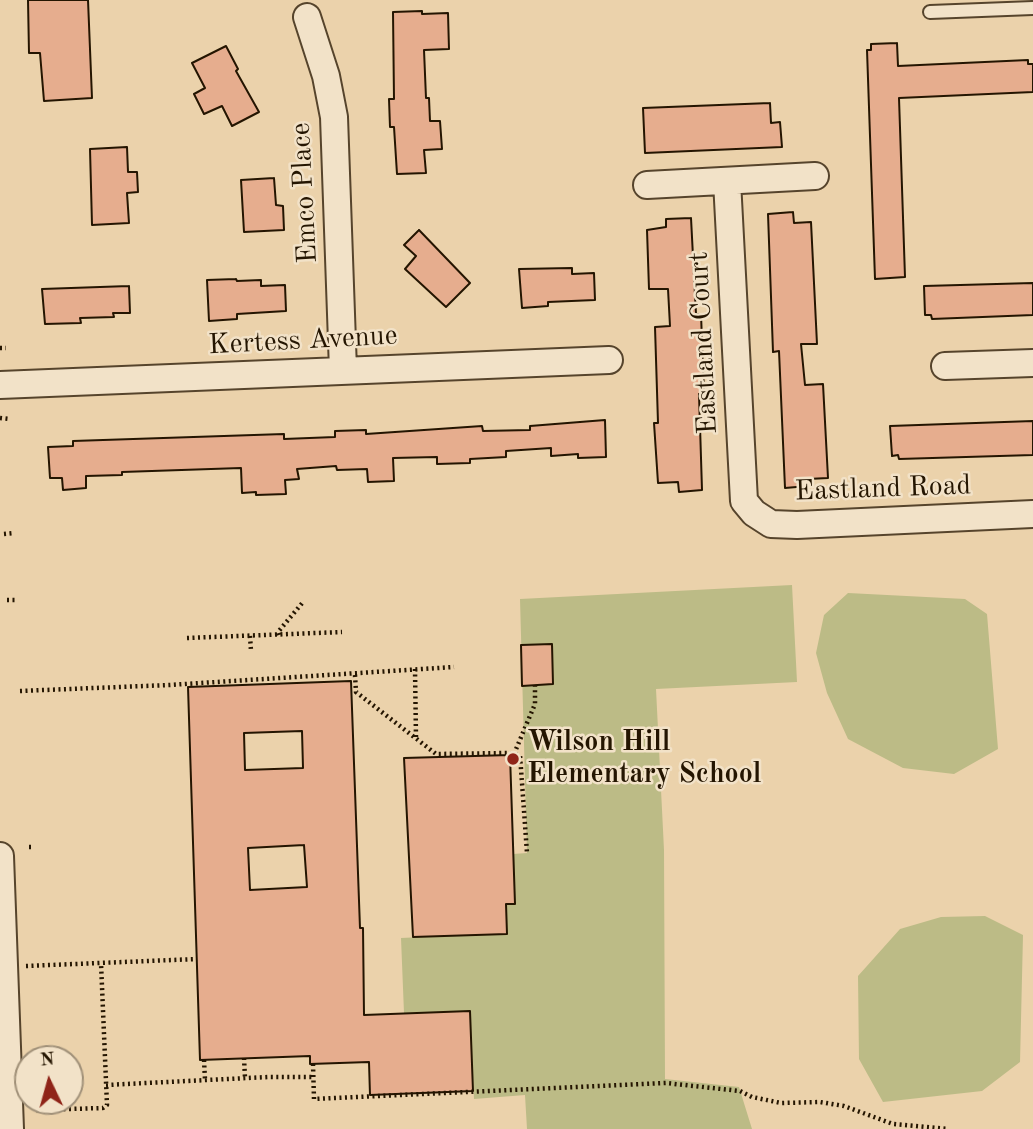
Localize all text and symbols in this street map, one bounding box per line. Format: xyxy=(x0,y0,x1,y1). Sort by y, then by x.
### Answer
street label: Emco Place xyxy=(285,122,325,264)
street label: Eastland Court xyxy=(682,251,726,435)
street label: Kertess Avenue xyxy=(208,319,398,363)
street label: Eastland Road xyxy=(794,469,972,509)
place label: Wilson Hill Elementary School xyxy=(527,726,761,792)
marker: Wilson Hill Elementary School xyxy=(505,751,521,767)
north arrow xyxy=(14,1045,84,1115)
text: N xyxy=(39,1050,55,1071)

